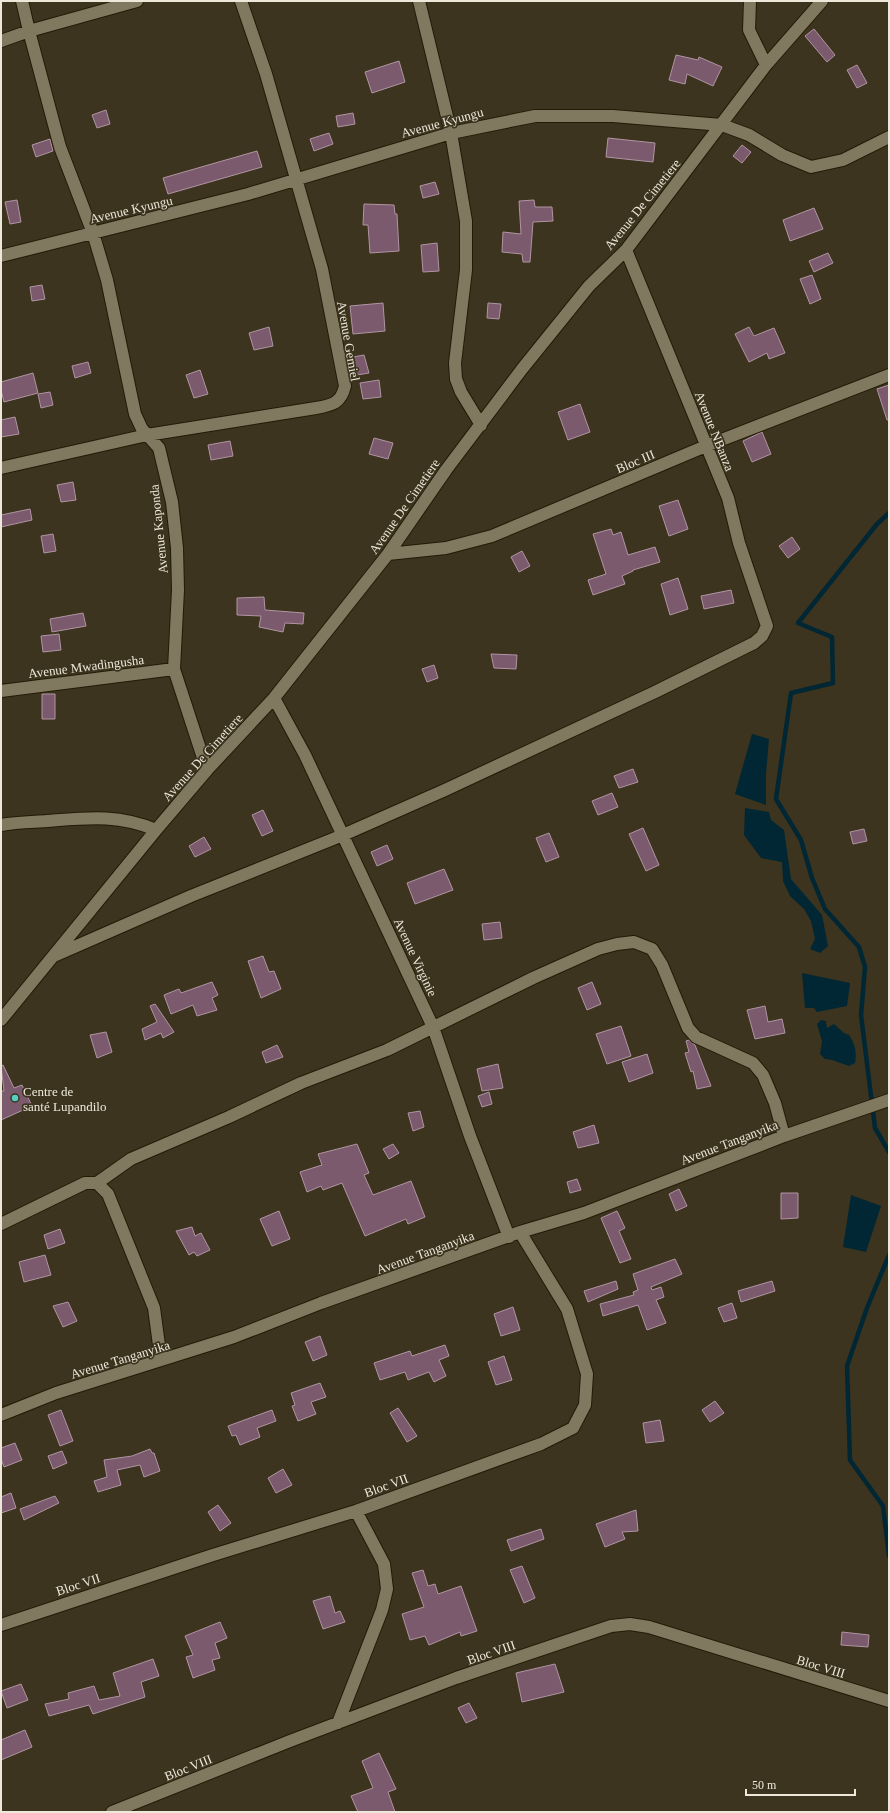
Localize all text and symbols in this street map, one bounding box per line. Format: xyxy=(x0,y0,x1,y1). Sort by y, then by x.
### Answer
street label: Avenue Kyungu xyxy=(399,104,485,141)
street label: Avenue De Cimetiere xyxy=(601,156,684,253)
street label: Avenue Kyungu xyxy=(88,193,174,226)
street label: Avenue Gemiel xyxy=(334,300,363,383)
street label: Avenue NBanza xyxy=(692,389,737,473)
street label: Bloc III xyxy=(613,447,657,476)
street label: Avenue De Cimetiere xyxy=(366,456,443,557)
street label: Avenue Kaponda xyxy=(146,483,171,574)
street label: Avenue Mwadingusha xyxy=(27,652,145,681)
street label: Avenue De Cimetiere xyxy=(159,710,246,804)
street label: Avenue Virginie xyxy=(391,916,440,999)
place label: Centre de santé Lupandilo xyxy=(23,1084,106,1114)
marker: Centre de santé Lupandilo xyxy=(10,1093,20,1103)
street label: Avenue Tanganyika xyxy=(678,1117,780,1168)
street label: Avenue Tanganyika xyxy=(374,1228,476,1277)
street label: Avenue Tanganyika xyxy=(69,1337,172,1382)
street label: Bloc VII xyxy=(362,1471,410,1500)
street label: Bloc VII xyxy=(54,1570,102,1599)
street label: Bloc VIII xyxy=(465,1637,517,1668)
street label: Bloc VIII xyxy=(795,1652,847,1681)
street label: Bloc VIII xyxy=(162,1751,214,1784)
scale bar xyxy=(746,1771,855,1797)
text: 50 m xyxy=(752,1778,777,1792)

